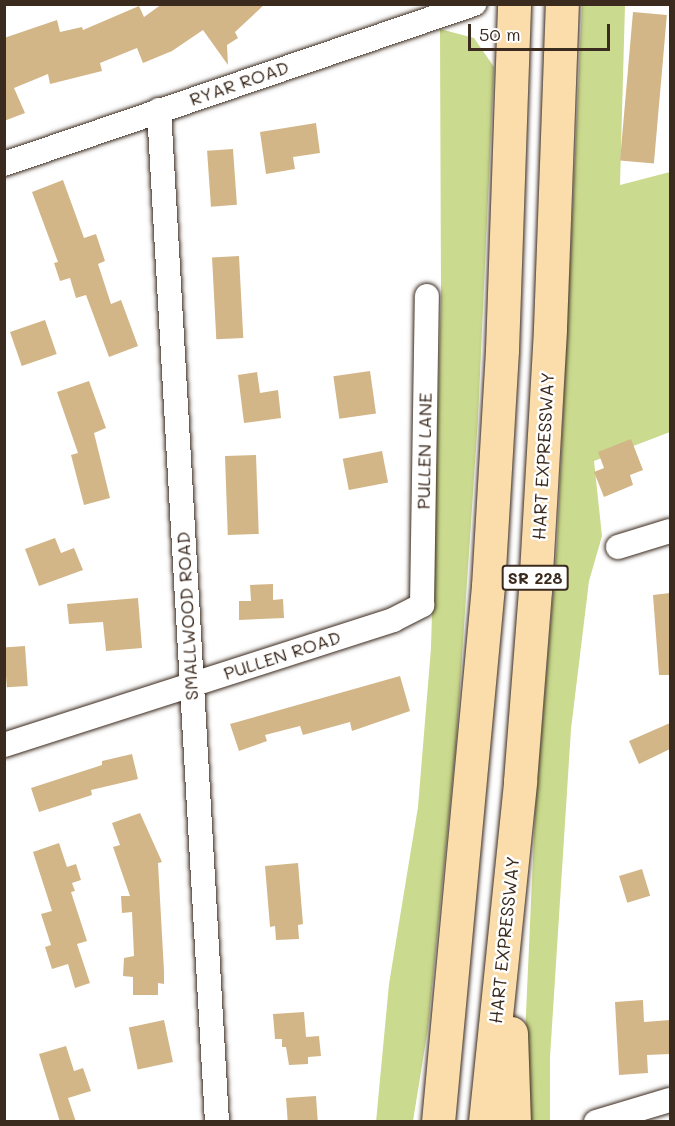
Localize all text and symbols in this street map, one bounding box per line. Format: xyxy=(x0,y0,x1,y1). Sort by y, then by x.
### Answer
scale bar xyxy=(471,12,614,50)
text: 50 m xyxy=(479,22,521,46)
street label: RYAR ROAD xyxy=(186,56,292,110)
street label: HART EXPRESSWAY xyxy=(528,372,558,540)
street label: PULLEN LANE xyxy=(412,392,436,510)
street label: SMALLWOOD ROAD xyxy=(172,531,202,701)
road number: SR 228 xyxy=(500,565,570,591)
street label: PULLEN ROAD xyxy=(221,626,343,684)
street label: HART EXPRESSWAY xyxy=(484,855,524,1025)

